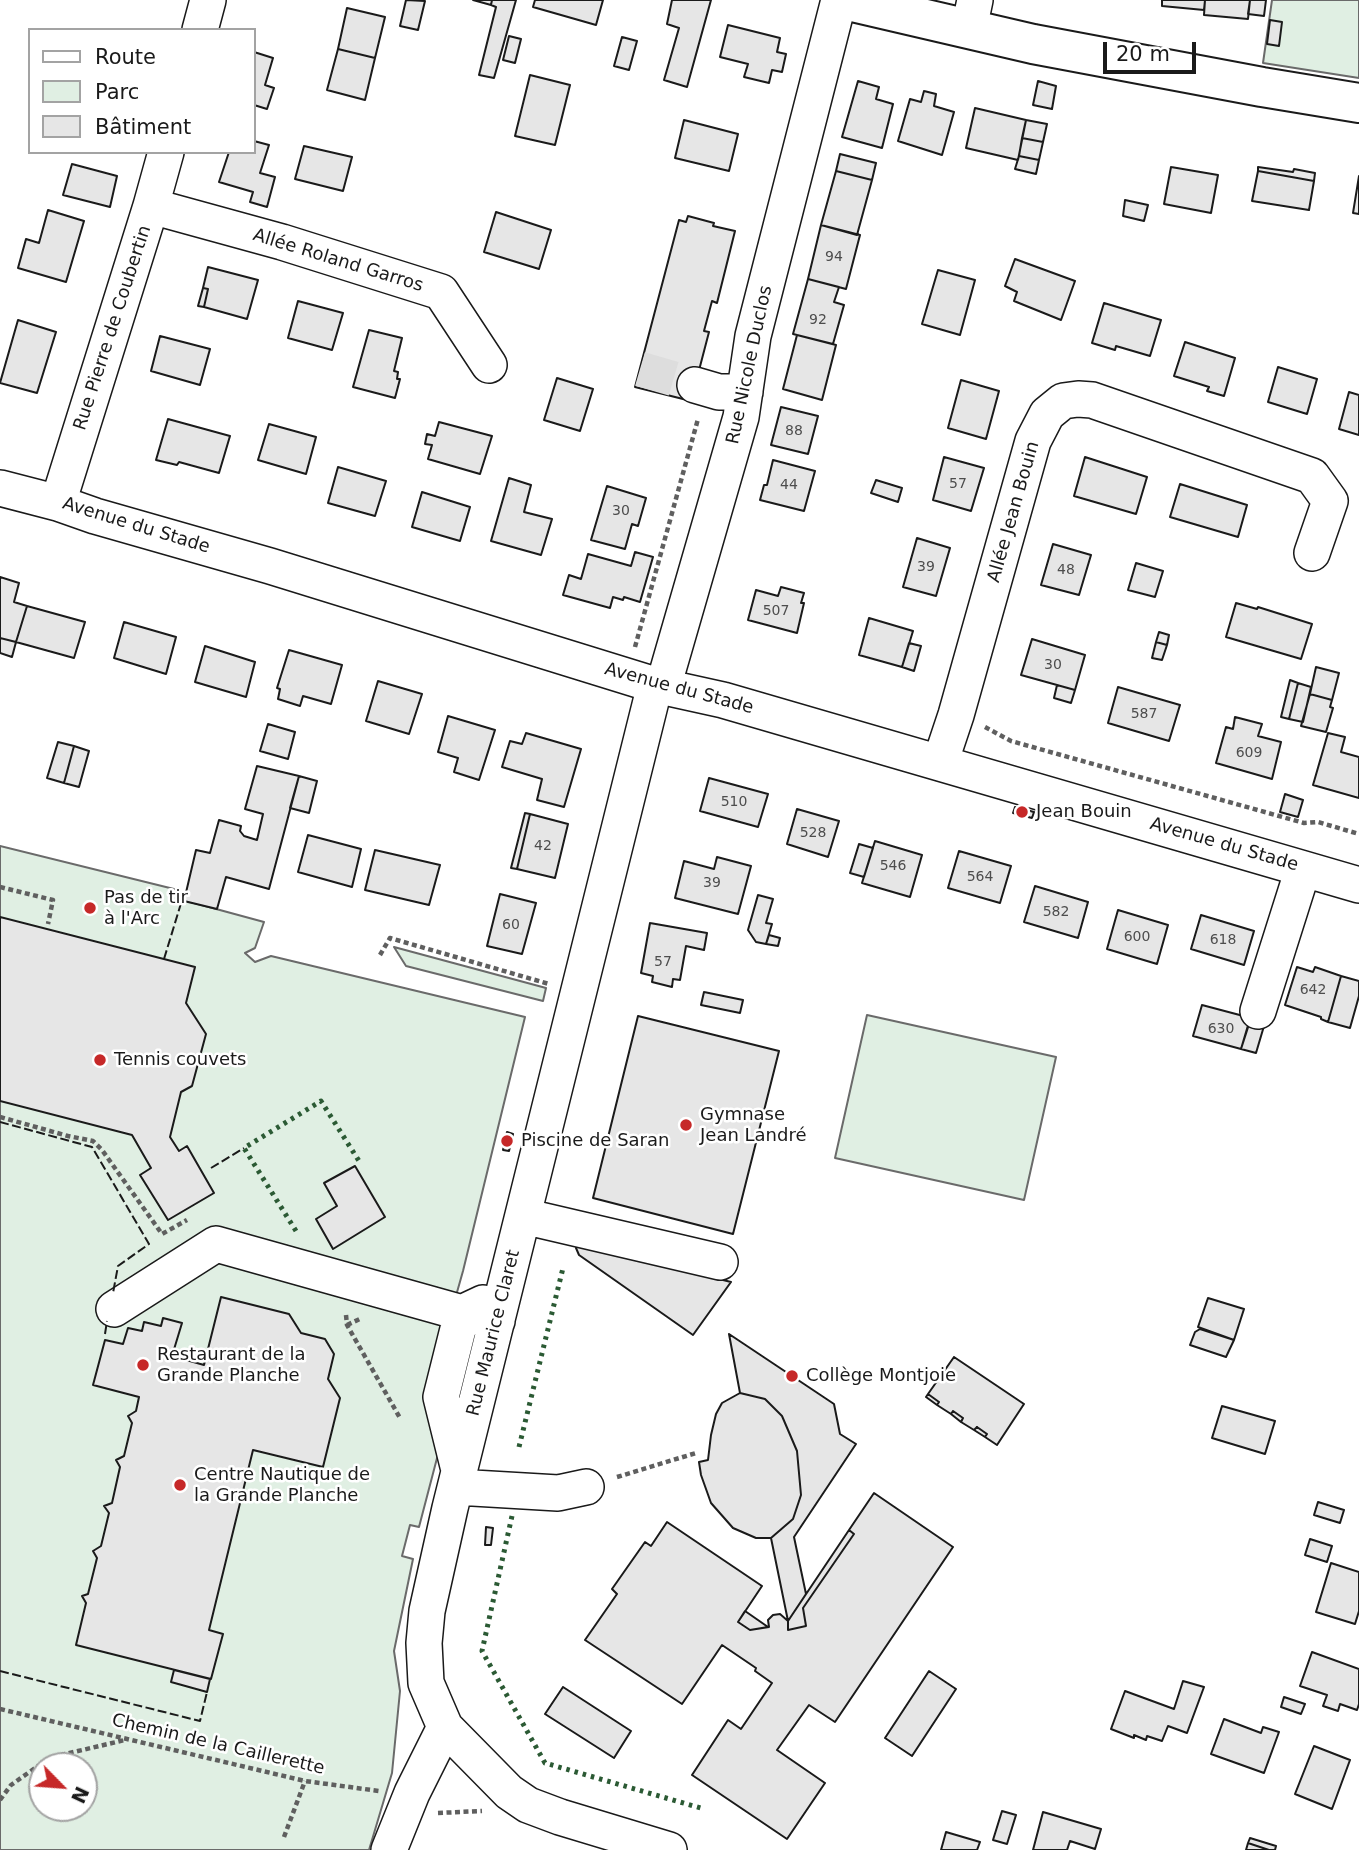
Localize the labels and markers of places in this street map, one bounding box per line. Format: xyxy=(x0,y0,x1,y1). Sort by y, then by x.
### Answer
place label: Jean Bouin xyxy=(1036,801,1132,823)
marker: Jean Bouin xyxy=(1014,804,1030,820)
place label: Pas de tir à l'Arc xyxy=(104,887,188,930)
marker: Pas de tir à l'Arc xyxy=(82,900,98,916)
place label: Tennis couvets xyxy=(114,1049,246,1071)
marker: Tennis couvets xyxy=(92,1052,108,1068)
place label: Gymnase Jean Landré xyxy=(700,1104,807,1146)
marker: Gymnase Jean Landré xyxy=(678,1117,694,1133)
place label: Piscine de Saran xyxy=(521,1130,669,1152)
marker: Piscine de Saran xyxy=(499,1133,515,1149)
place label: Restaurant de la Grande Planche xyxy=(157,1344,306,1386)
marker: Restaurant de la Grande Planche xyxy=(135,1357,151,1373)
place label: Collège Montjoie xyxy=(806,1365,956,1387)
marker: Collège Montjoie xyxy=(784,1368,800,1384)
place label: Centre Nautique de la Grande Planche xyxy=(194,1464,370,1506)
marker: Centre Nautique de la Grande Planche xyxy=(172,1477,188,1493)

